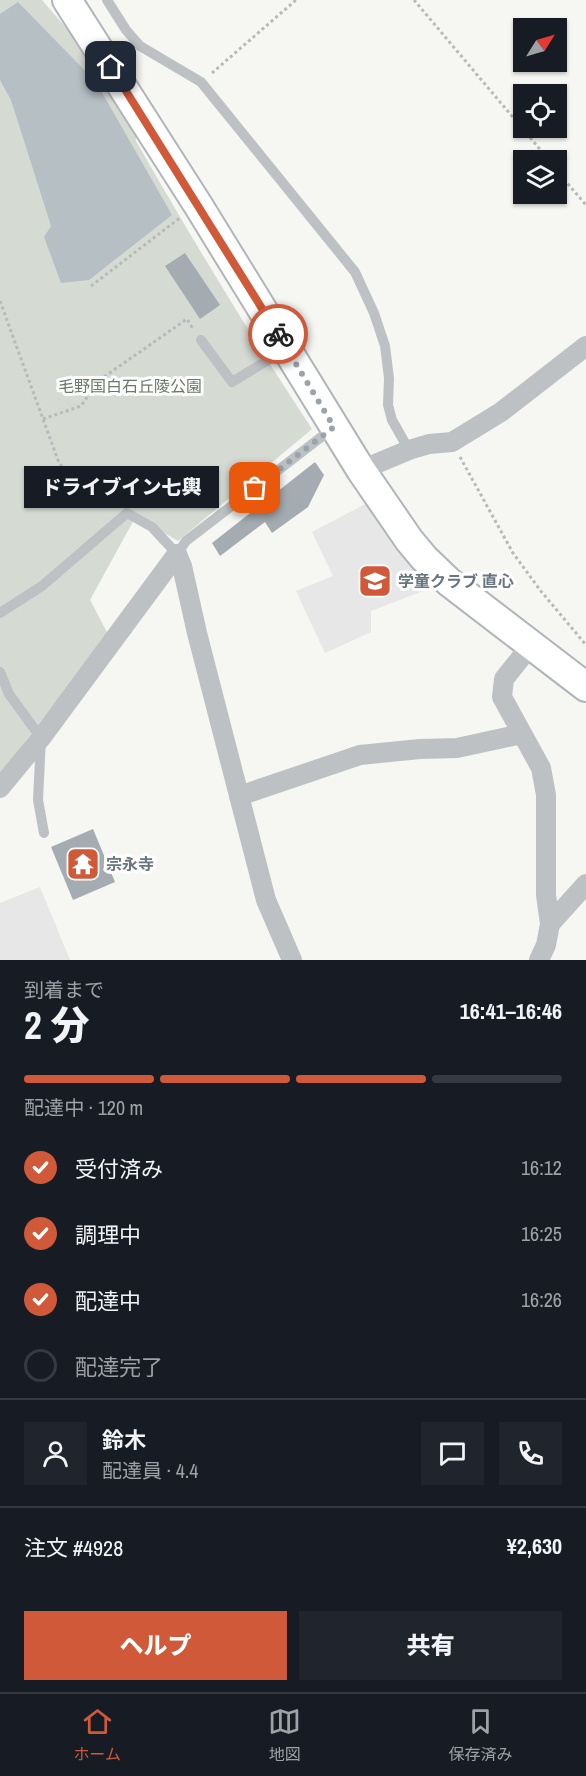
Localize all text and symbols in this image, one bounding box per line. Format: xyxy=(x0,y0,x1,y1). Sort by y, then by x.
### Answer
north arrow xyxy=(513,18,567,72)
map controls xyxy=(513,18,567,204)
pin xyxy=(85,41,136,92)
icon: home xyxy=(94,50,127,83)
button: locate xyxy=(513,84,567,138)
button: layers xyxy=(513,150,567,204)
courier xyxy=(248,304,308,364)
icon: bike xyxy=(262,318,295,351)
park label: 毛野国白石丘陵公園 xyxy=(58,375,202,397)
pin xyxy=(229,462,280,513)
callout: ドライブイン七輿 xyxy=(24,467,219,509)
icon: bag xyxy=(238,471,271,504)
text: ドライブイン七輿 xyxy=(42,473,202,500)
school or university icon: 学童クラブ 直心 xyxy=(357,563,393,599)
place label: 学童クラブ 直心 xyxy=(398,570,514,592)
temple icon: 宗永寺 xyxy=(65,846,101,882)
place label: 宗永寺 xyxy=(106,853,154,875)
text: 到着まで xyxy=(24,976,104,1003)
text: 16:41–16:46 xyxy=(460,996,562,1026)
text: 2 分 xyxy=(24,999,90,1051)
text: 配達中 · 120 m xyxy=(24,1094,143,1121)
icon: check xyxy=(24,1151,57,1184)
text: 受付済み xyxy=(75,1154,163,1184)
text: 16:12 xyxy=(521,1154,562,1181)
icon: check xyxy=(24,1217,57,1250)
text: 調理中 xyxy=(75,1220,141,1250)
text: 16:25 xyxy=(521,1220,562,1247)
icon: check xyxy=(24,1283,57,1316)
text: 配達中 xyxy=(75,1286,141,1316)
text: 16:26 xyxy=(521,1286,562,1313)
text: 配達完了 xyxy=(75,1352,163,1382)
button: person xyxy=(24,1422,87,1485)
button: chat xyxy=(421,1422,484,1485)
button: phone xyxy=(499,1422,562,1485)
text: 鈴木 xyxy=(102,1425,146,1455)
text: 配達員 · 4.4 xyxy=(102,1457,198,1484)
text: ¥2,630 xyxy=(507,1531,562,1561)
text: 注文 #4928 xyxy=(24,1533,123,1563)
button: ヘルプ xyxy=(24,1611,287,1680)
button: 共有 xyxy=(299,1611,562,1680)
tab: ホーム xyxy=(74,1705,121,1765)
tab: 地図 xyxy=(268,1705,301,1765)
tab: 保存済み xyxy=(448,1705,512,1765)

